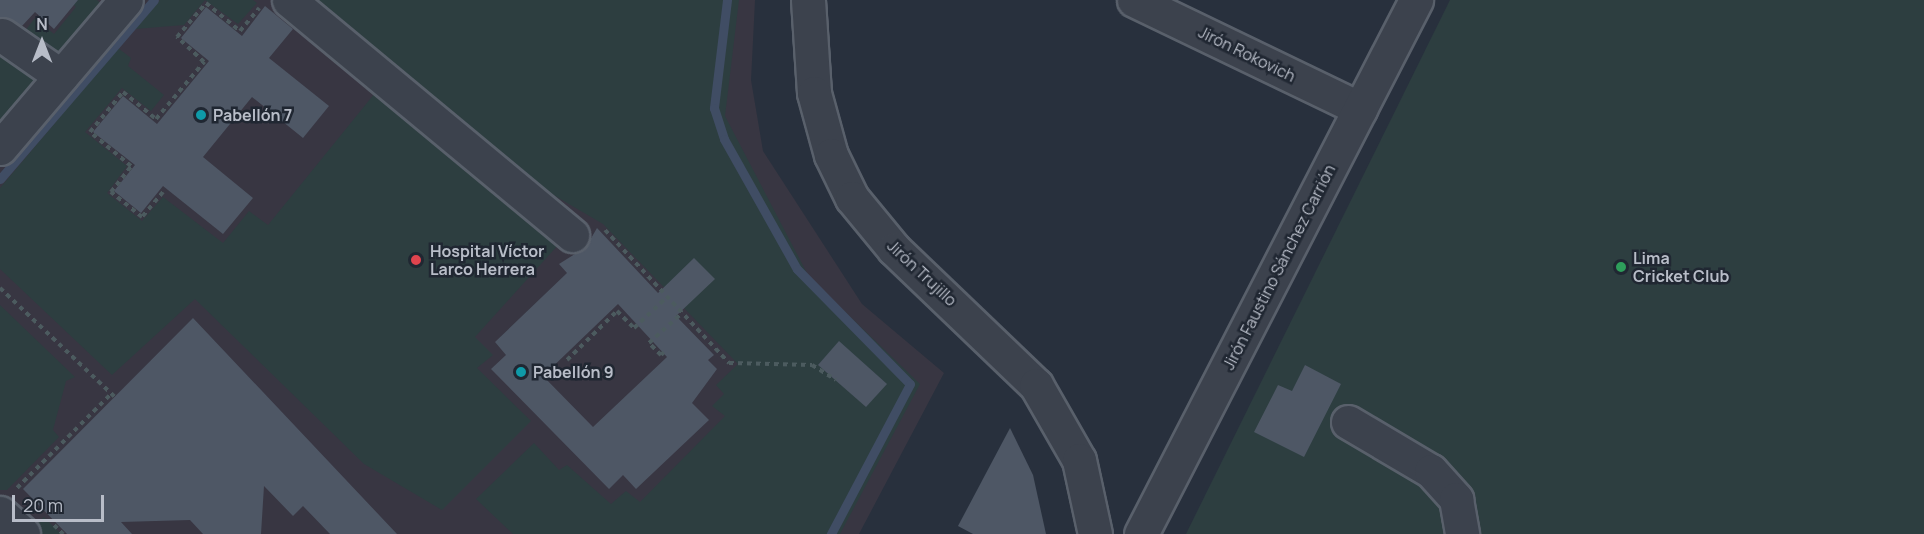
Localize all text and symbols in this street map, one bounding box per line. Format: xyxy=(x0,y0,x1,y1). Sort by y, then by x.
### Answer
north arrow xyxy=(12,12,72,72)
text: N xyxy=(36,13,48,35)
street label: Jirón Rokovich xyxy=(1195,22,1299,86)
place label: Pabellón 7 xyxy=(213,105,292,125)
marker: Pabellón 7 xyxy=(194,108,208,122)
street label: Jirón Faustino Sánchez Carrión xyxy=(1219,161,1339,373)
street label: Jirón Trujillo xyxy=(883,236,961,310)
place label: Hospital Víctor Larco Herrera xyxy=(430,241,544,279)
place label: Lima Cricket Club xyxy=(1633,248,1729,286)
marker: Hospital Víctor Larco Herrera xyxy=(407,251,425,269)
marker: Lima Cricket Club xyxy=(1614,260,1628,274)
place label: Pabellón 9 xyxy=(533,362,614,382)
marker: Pabellón 9 xyxy=(514,365,528,379)
scale bar xyxy=(15,483,106,521)
text: 20 m xyxy=(23,493,63,517)

